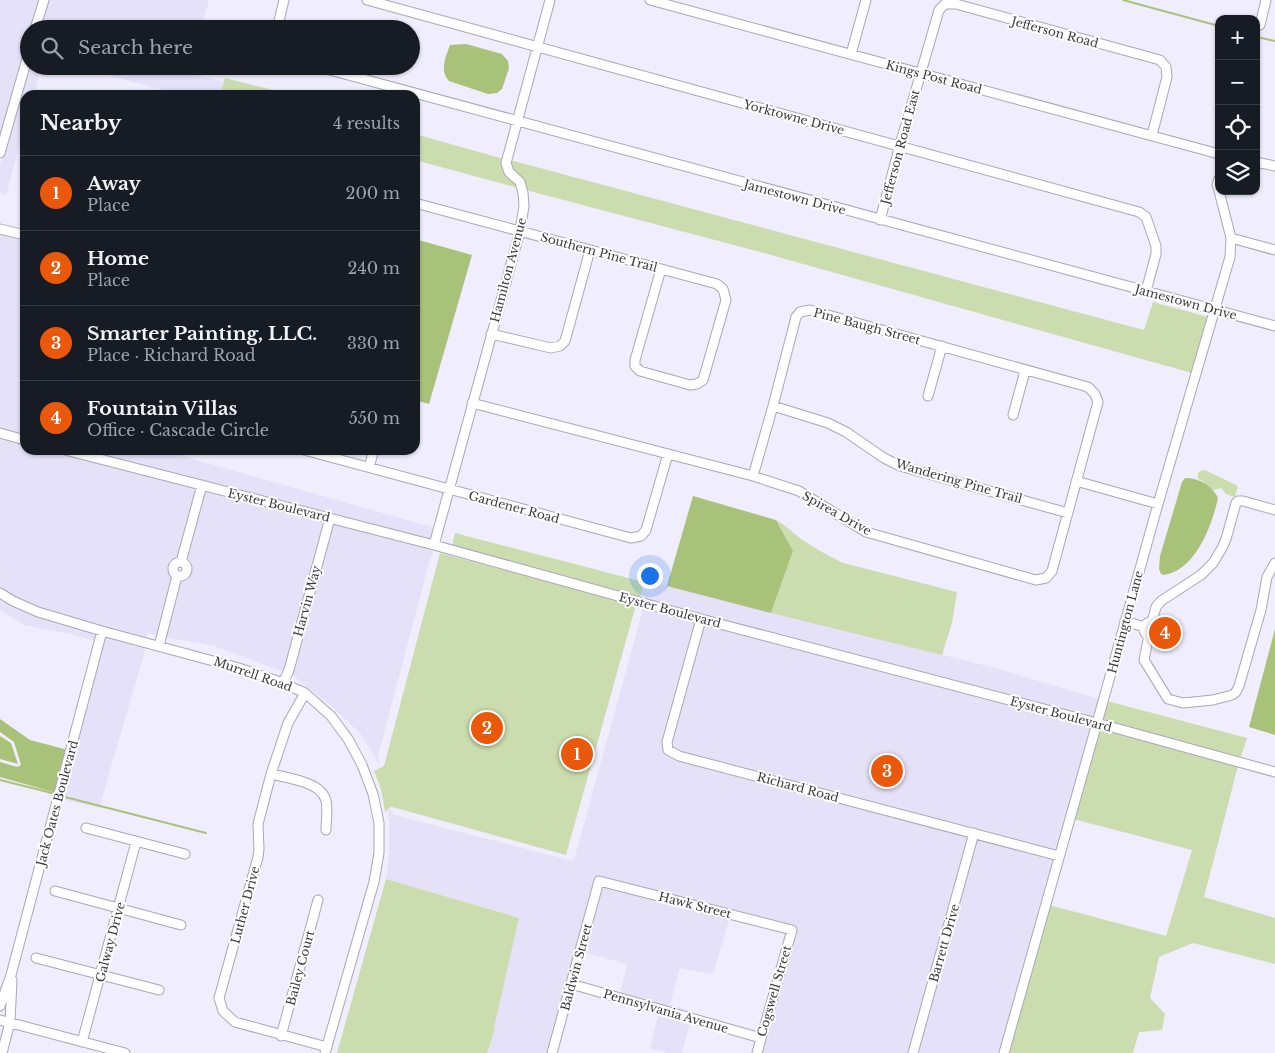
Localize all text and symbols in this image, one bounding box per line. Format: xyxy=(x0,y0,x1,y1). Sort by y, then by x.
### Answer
street label: Jefferson Road xyxy=(1008,13,1100,51)
map controls xyxy=(1215,15,1260,195)
button: + xyxy=(1215,15,1260,60)
search box xyxy=(20,20,420,75)
icon: search xyxy=(38,34,66,62)
text: Search here xyxy=(78,36,193,59)
street label: Kings Post Road xyxy=(884,57,984,97)
button: − xyxy=(1215,60,1260,105)
street label: Jefferson Road East xyxy=(877,88,923,208)
street label: Yorktowne Drive xyxy=(741,96,846,138)
button: locate xyxy=(1215,105,1260,150)
text: Nearby xyxy=(40,110,121,136)
text: 4 results xyxy=(333,113,400,133)
button: layers xyxy=(1215,150,1260,195)
text: Away xyxy=(87,172,141,195)
street label: Jamestown Drive xyxy=(741,176,848,218)
text: 1 xyxy=(53,183,59,203)
text: 200 m xyxy=(346,183,400,203)
text: Place xyxy=(87,195,130,215)
street label: Hamilton Avenue xyxy=(487,216,529,324)
street label: Southern Pine Trail xyxy=(539,229,659,275)
text: Home xyxy=(87,247,149,270)
text: 2 xyxy=(51,258,61,278)
text: 240 m xyxy=(348,258,400,278)
text: Place xyxy=(87,270,130,290)
street label: Jamestown Drive xyxy=(1132,281,1239,323)
street label: Pine Baugh Street xyxy=(812,305,922,348)
text: Smarter Painting, LLC. xyxy=(87,322,317,345)
text: 3 xyxy=(51,333,61,353)
text: 330 m xyxy=(347,333,400,353)
text: Place · Richard Road xyxy=(87,345,256,365)
text: Fountain Villas xyxy=(87,397,237,420)
text: 4 xyxy=(51,408,61,428)
text: 550 m xyxy=(349,408,400,428)
text: Office · Cascade Circle xyxy=(87,420,269,440)
street label: Wandering Pine Trail xyxy=(893,455,1024,506)
street label: Eyster Boulevard xyxy=(226,485,332,525)
street label: Gardener Road xyxy=(467,488,561,526)
street label: Spirea Drive xyxy=(800,488,874,538)
street label: Harvin Way xyxy=(290,563,324,638)
your location xyxy=(637,563,663,589)
street label: Huntington Lane xyxy=(1104,569,1146,675)
street label: Eyster Boulevard xyxy=(617,589,723,631)
pin: 4 xyxy=(1149,614,1181,652)
street label: Murrell Road xyxy=(212,654,294,694)
street label: Eyster Boulevard xyxy=(1008,693,1114,735)
pin: 2 xyxy=(471,709,503,747)
pin: 1 xyxy=(561,735,593,773)
street label: Jack Oates Boulevard xyxy=(32,738,81,869)
pin: 3 xyxy=(871,752,903,790)
street label: Richard Road xyxy=(756,769,840,805)
street label: Luther Drive xyxy=(227,865,263,945)
street label: Hawk Street xyxy=(657,889,733,921)
street label: Galway Drive xyxy=(92,900,128,984)
street label: Barrett Drive xyxy=(926,902,962,984)
street label: Baldwin Street xyxy=(557,921,595,1012)
street label: Bailey Court xyxy=(283,928,317,1007)
street label: Cogswell Street xyxy=(754,943,794,1038)
street label: Pennsylvania Avenue xyxy=(602,986,730,1036)

